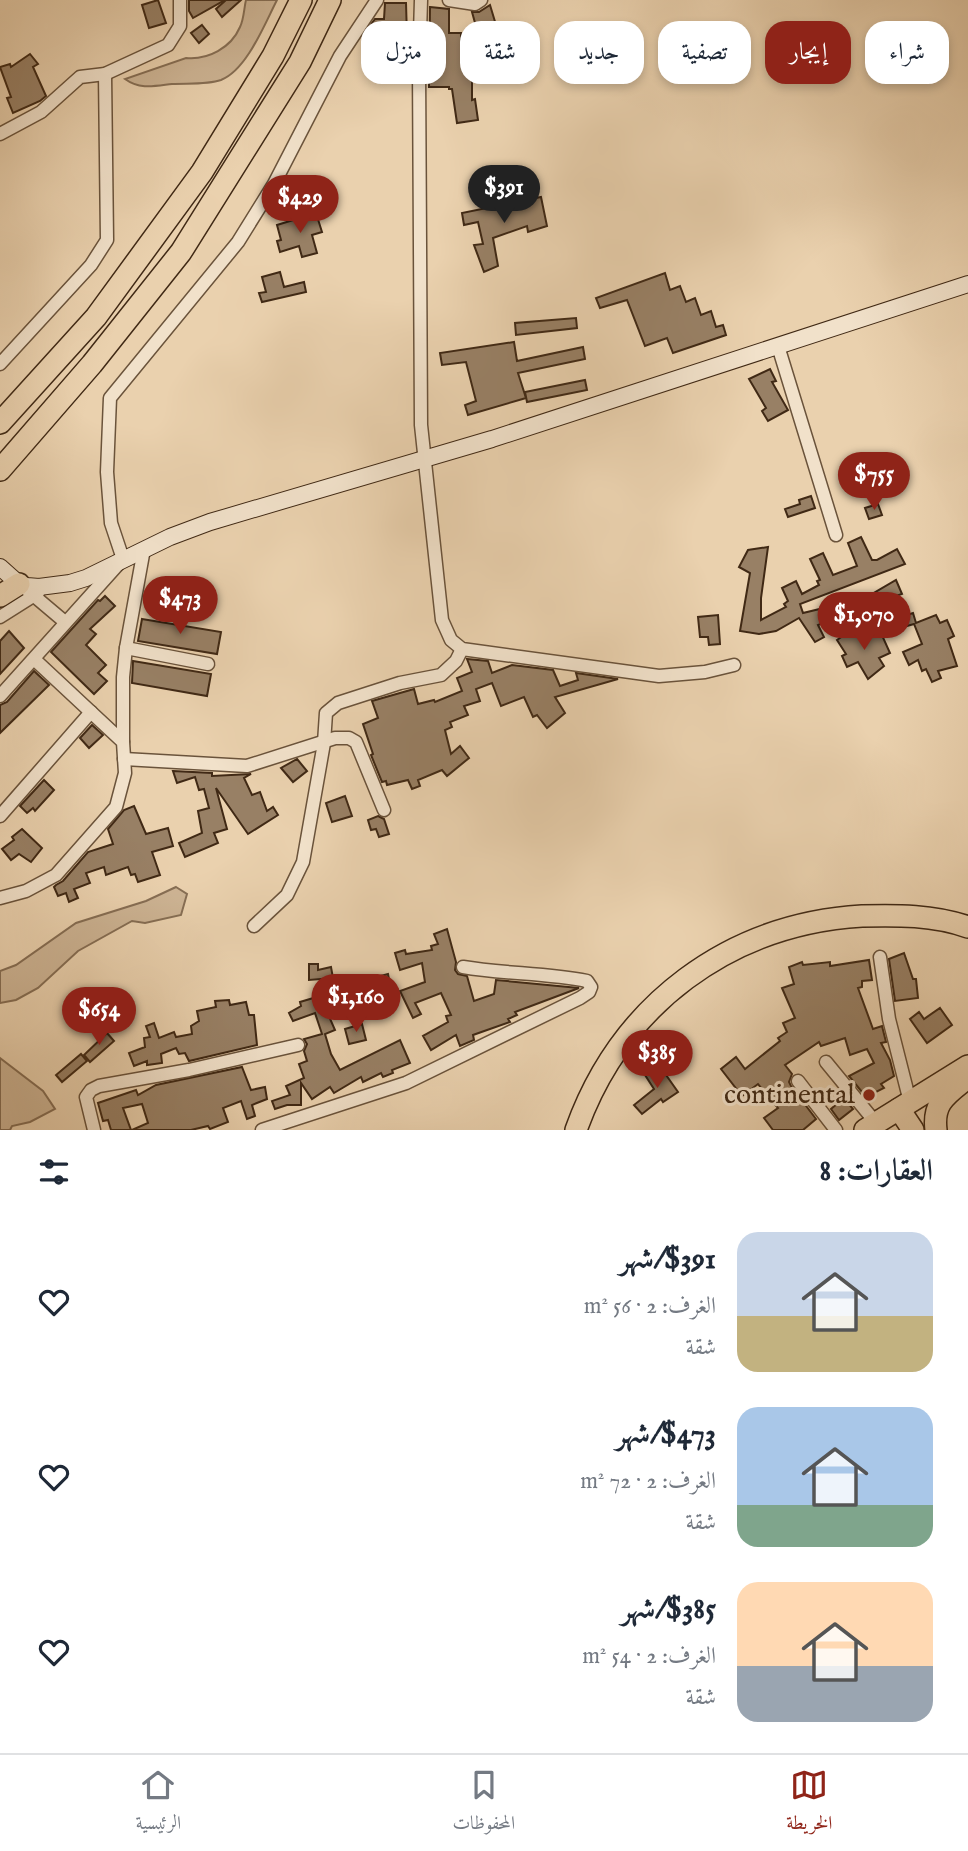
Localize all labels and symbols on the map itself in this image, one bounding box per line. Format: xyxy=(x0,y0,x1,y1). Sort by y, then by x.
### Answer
pin: $391 xyxy=(463,166,545,225)
pin: $429 xyxy=(259,176,341,235)
pin: $755 xyxy=(833,452,915,512)
pin: $473 xyxy=(139,576,221,636)
pin: $1,070 xyxy=(807,592,921,652)
pin: $1,160 xyxy=(299,974,413,1034)
pin: $654 xyxy=(58,988,140,1047)
pin: $385 xyxy=(616,1030,698,1090)
place label: continental xyxy=(724,1078,855,1113)
marker: continental xyxy=(861,1087,877,1103)

